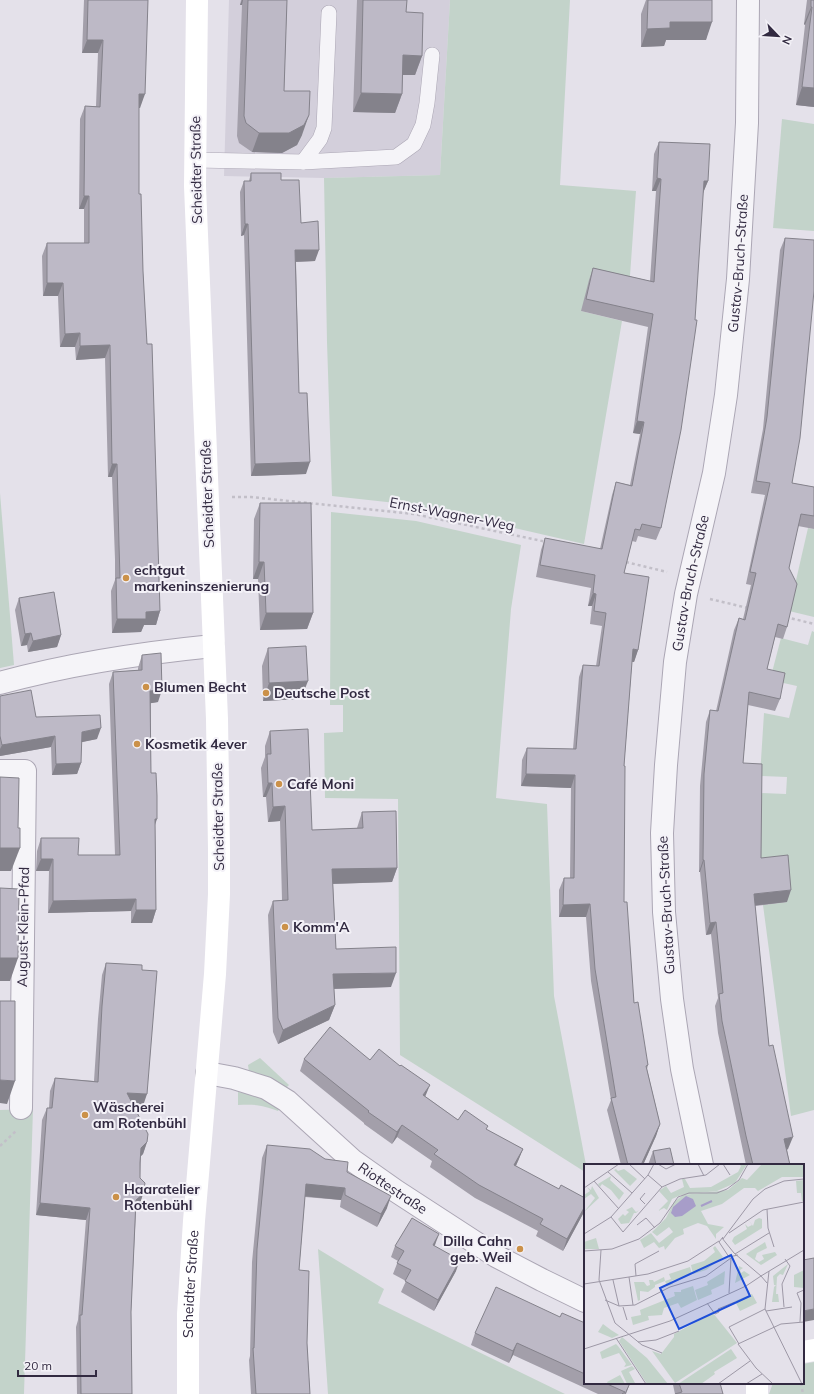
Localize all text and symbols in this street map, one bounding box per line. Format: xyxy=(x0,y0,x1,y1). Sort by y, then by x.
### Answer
north arrow xyxy=(758,16,798,56)
text: N xyxy=(779,34,795,47)
street label: Scheidter Straße xyxy=(186,116,206,224)
street label: Gustav-Bruch-Straße xyxy=(724,194,752,333)
street label: Scheidter Straße xyxy=(196,440,218,548)
street label: Ernst-Wagner-Weg xyxy=(388,493,516,535)
street label: Gustav-Bruch-Straße xyxy=(668,513,713,653)
place label: echtgut markeninszenierung xyxy=(134,561,269,595)
marker: echtgut markeninszenierung xyxy=(121,573,131,583)
place label: Blumen Becht xyxy=(154,678,247,696)
marker: Blumen Becht xyxy=(141,682,151,692)
place label: Deutsche Post xyxy=(274,684,370,702)
marker: Deutsche Post xyxy=(261,688,271,698)
place label: Kosmetik 4ever xyxy=(145,735,247,753)
marker: Kosmetik 4ever xyxy=(132,739,142,749)
street label: Scheidter Straße xyxy=(208,763,228,871)
place label: Café Moni xyxy=(287,775,354,793)
marker: Café Moni xyxy=(274,779,284,789)
street label: Gustav-Bruch-Straße xyxy=(653,835,679,975)
street label: August-Klein-Pfad xyxy=(13,867,33,987)
place label: Komm'A xyxy=(293,918,350,936)
marker: Komm'A xyxy=(280,922,290,932)
place label: Wäscherei am Rotenbühl xyxy=(93,1098,186,1132)
marker: Wäscherei am Rotenbühl xyxy=(80,1110,90,1120)
street label: Riottestraße xyxy=(355,1158,431,1218)
inset map xyxy=(584,1164,804,1384)
place label: Haaratelier Rotenbühl xyxy=(124,1180,200,1214)
marker: Haaratelier Rotenbühl xyxy=(111,1192,121,1202)
street label: Scheidter Straße xyxy=(179,1230,202,1338)
place label: Dilla Cahn geb. Weil xyxy=(443,1232,512,1266)
marker: Dilla Cahn geb. Weil xyxy=(515,1244,525,1254)
scale bar xyxy=(18,1352,96,1378)
text: 20 m xyxy=(24,1358,52,1373)

